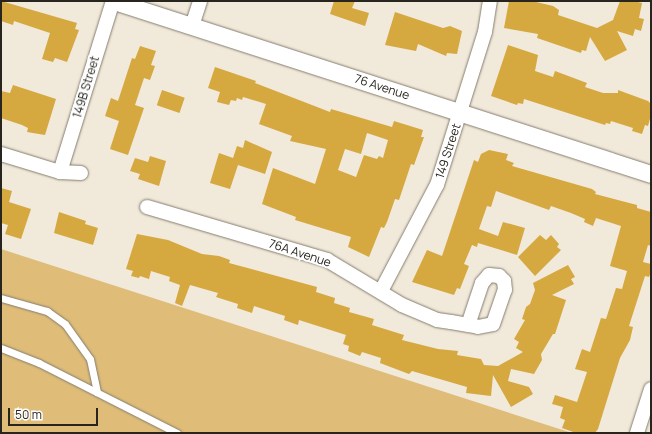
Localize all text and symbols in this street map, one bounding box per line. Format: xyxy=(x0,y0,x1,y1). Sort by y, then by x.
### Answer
street label: 149B Street xyxy=(70,54,102,120)
street label: 76 Avenue xyxy=(353,71,411,103)
street label: 149 Street xyxy=(432,122,464,180)
street label: 76A Avenue xyxy=(267,236,333,270)
scale bar xyxy=(10,400,100,426)
text: 50 m xyxy=(15,406,42,423)

